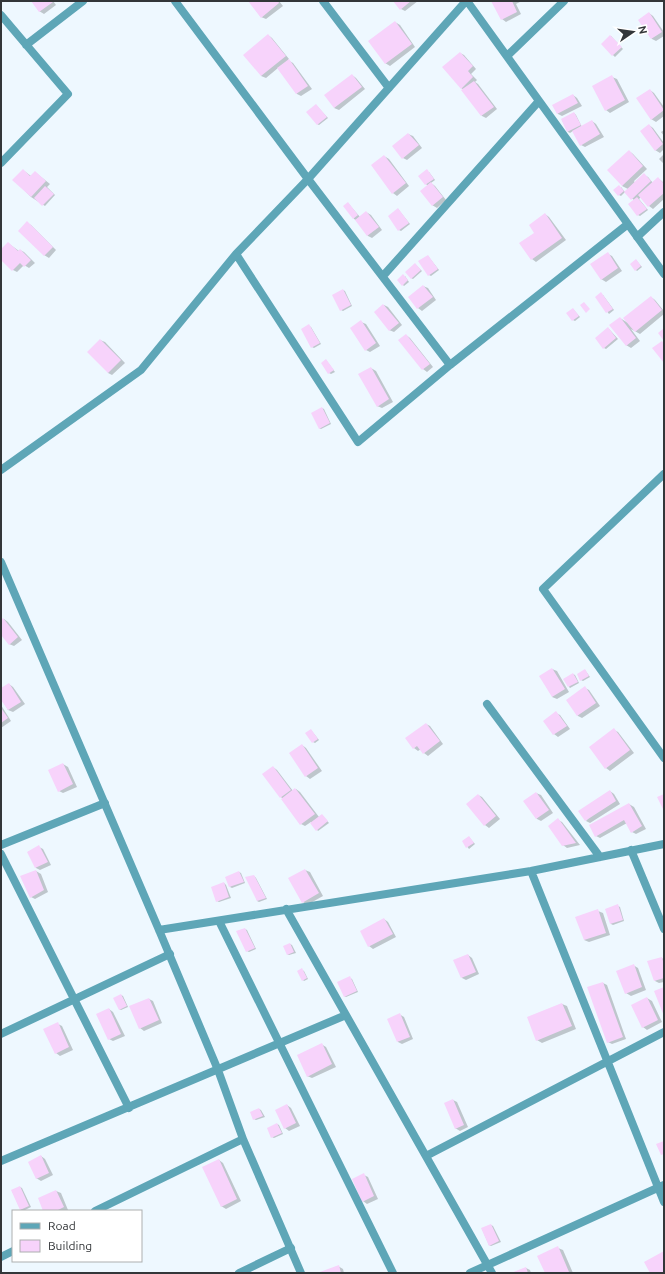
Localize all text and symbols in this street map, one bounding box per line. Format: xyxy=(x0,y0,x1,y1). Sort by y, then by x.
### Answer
north arrow xyxy=(613,12,653,52)
text: N xyxy=(636,24,650,35)
legend xyxy=(12,1210,142,1262)
text: Road xyxy=(48,1219,76,1232)
text: Building xyxy=(48,1239,92,1252)

